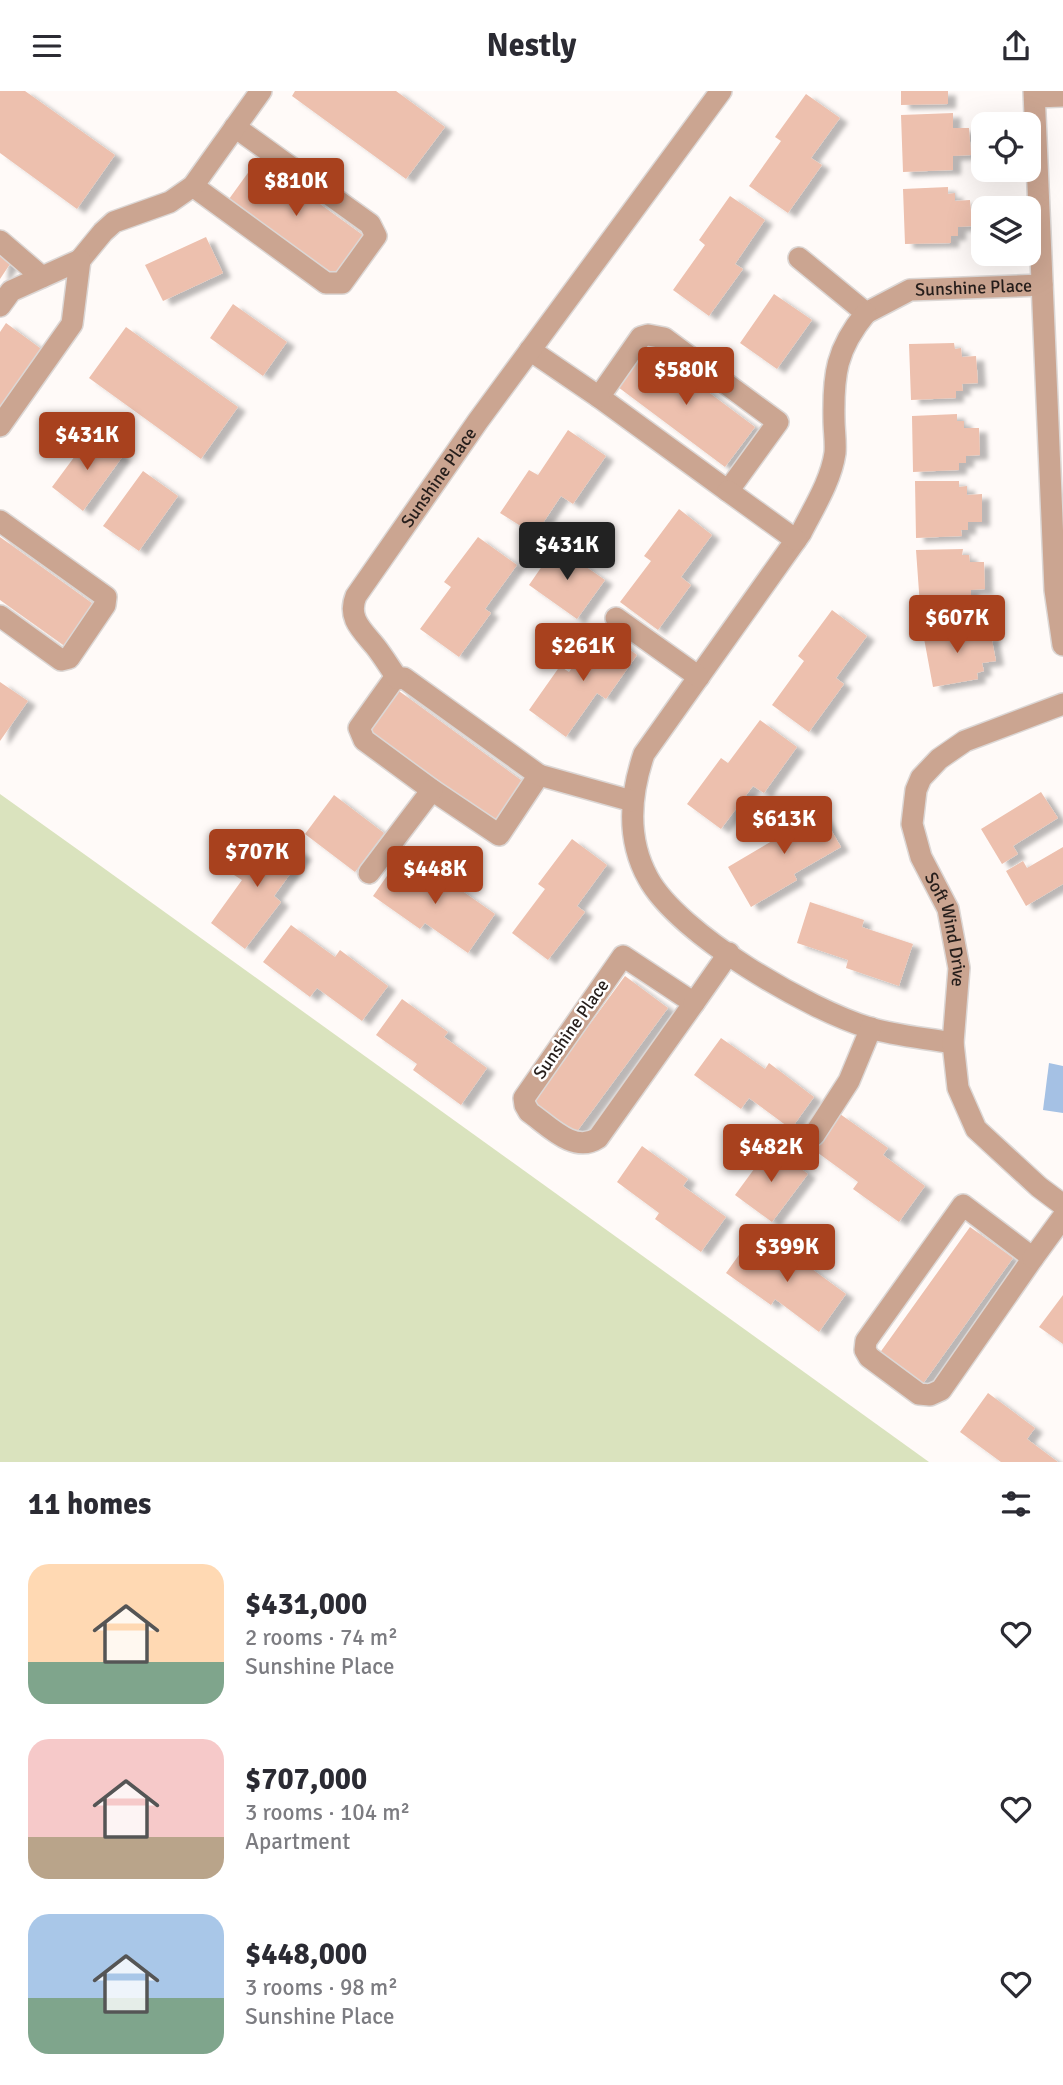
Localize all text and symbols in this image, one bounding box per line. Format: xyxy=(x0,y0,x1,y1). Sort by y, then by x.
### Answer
text: Nestly xyxy=(487,26,576,65)
icon: menu xyxy=(28,27,66,65)
icon: share xyxy=(997,27,1035,65)
map controls xyxy=(971,112,1041,266)
button: locate xyxy=(971,112,1041,182)
pin: $810K xyxy=(247,159,345,218)
text: $810K xyxy=(264,166,328,195)
button: layers xyxy=(971,196,1041,266)
street label: Sunshine Place xyxy=(915,274,1033,301)
pin: $580K xyxy=(637,347,735,407)
text: $580K xyxy=(654,355,718,384)
pin: $431K xyxy=(38,413,136,472)
text: $431K xyxy=(55,420,119,449)
street label: Sunshine Place xyxy=(396,423,481,532)
pin: $431K xyxy=(518,523,616,582)
text: $431K xyxy=(535,530,599,559)
pin: $607K xyxy=(908,595,1006,655)
text: $607K xyxy=(925,603,989,632)
pin: $261K xyxy=(534,623,632,683)
text: $261K xyxy=(551,631,615,660)
pin: $613K xyxy=(735,797,833,856)
text: $613K xyxy=(752,804,816,833)
pin: $707K xyxy=(208,829,306,889)
text: $707K xyxy=(225,837,289,866)
pin: $448K xyxy=(386,847,484,906)
text: $448K xyxy=(403,854,467,883)
street label: Soft Wind Drive xyxy=(920,868,970,988)
street label: Sunshine Place xyxy=(528,975,614,1083)
pin: $482K xyxy=(722,1125,820,1184)
text: $482K xyxy=(739,1132,803,1161)
pin: $399K xyxy=(738,1225,836,1284)
text: $399K xyxy=(755,1232,819,1261)
icon: filters xyxy=(997,1485,1035,1523)
text: 11 homes xyxy=(28,1486,151,1523)
text: $431,000 xyxy=(245,1586,367,1623)
icon: home xyxy=(84,1592,168,1676)
icon: heart xyxy=(997,1615,1035,1653)
text: 2 rooms · 74 m² xyxy=(245,1623,398,1652)
text: Sunshine Place xyxy=(245,1652,394,1681)
text: $707,000 xyxy=(245,1761,367,1798)
icon: home xyxy=(84,1767,168,1851)
icon: heart xyxy=(997,1790,1035,1828)
text: 3 rooms · 104 m² xyxy=(245,1798,410,1827)
text: Apartment xyxy=(245,1827,350,1856)
text: $448,000 xyxy=(245,1936,367,1973)
icon: home xyxy=(84,1942,168,2026)
icon: heart xyxy=(997,1965,1035,2003)
text: 3 rooms · 98 m² xyxy=(245,1973,398,2002)
text: Sunshine Place xyxy=(245,2002,394,2031)

